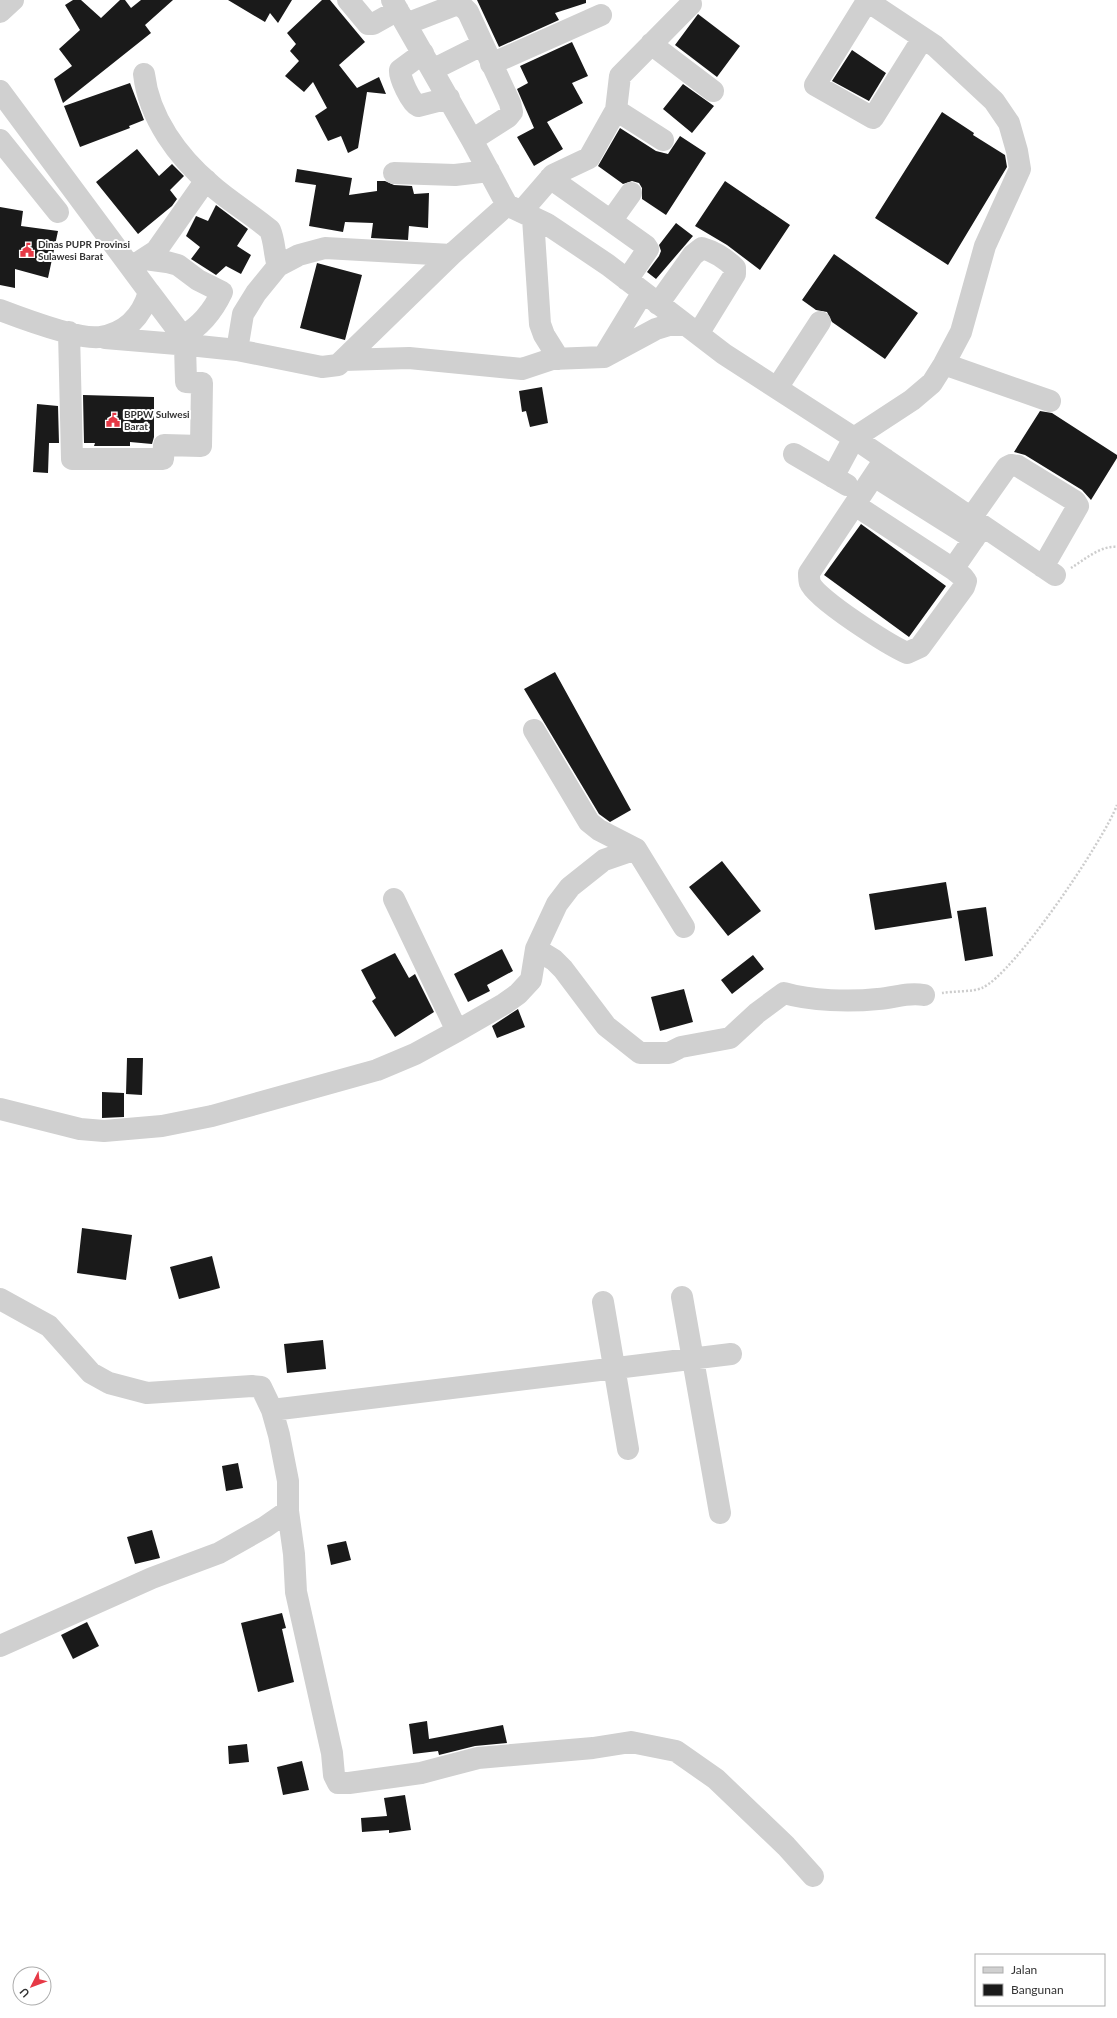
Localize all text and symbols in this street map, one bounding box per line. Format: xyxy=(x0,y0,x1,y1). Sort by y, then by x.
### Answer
place label: Dinas PUPR Provinsi Sulawesi Barat xyxy=(38,238,130,262)
public building icon: Dinas PUPR Provinsi Sulawesi Barat xyxy=(19,242,35,258)
place label: BPPW Sulwesi Barat xyxy=(124,408,190,432)
public building icon: BPPW Sulwesi Barat xyxy=(105,412,121,428)
legend xyxy=(975,1954,1105,2006)
text: Jalan xyxy=(1011,1962,1037,1977)
north arrow xyxy=(12,1966,52,2006)
text: Bangunan xyxy=(1011,1982,1064,1997)
text: U xyxy=(17,1986,32,2000)

